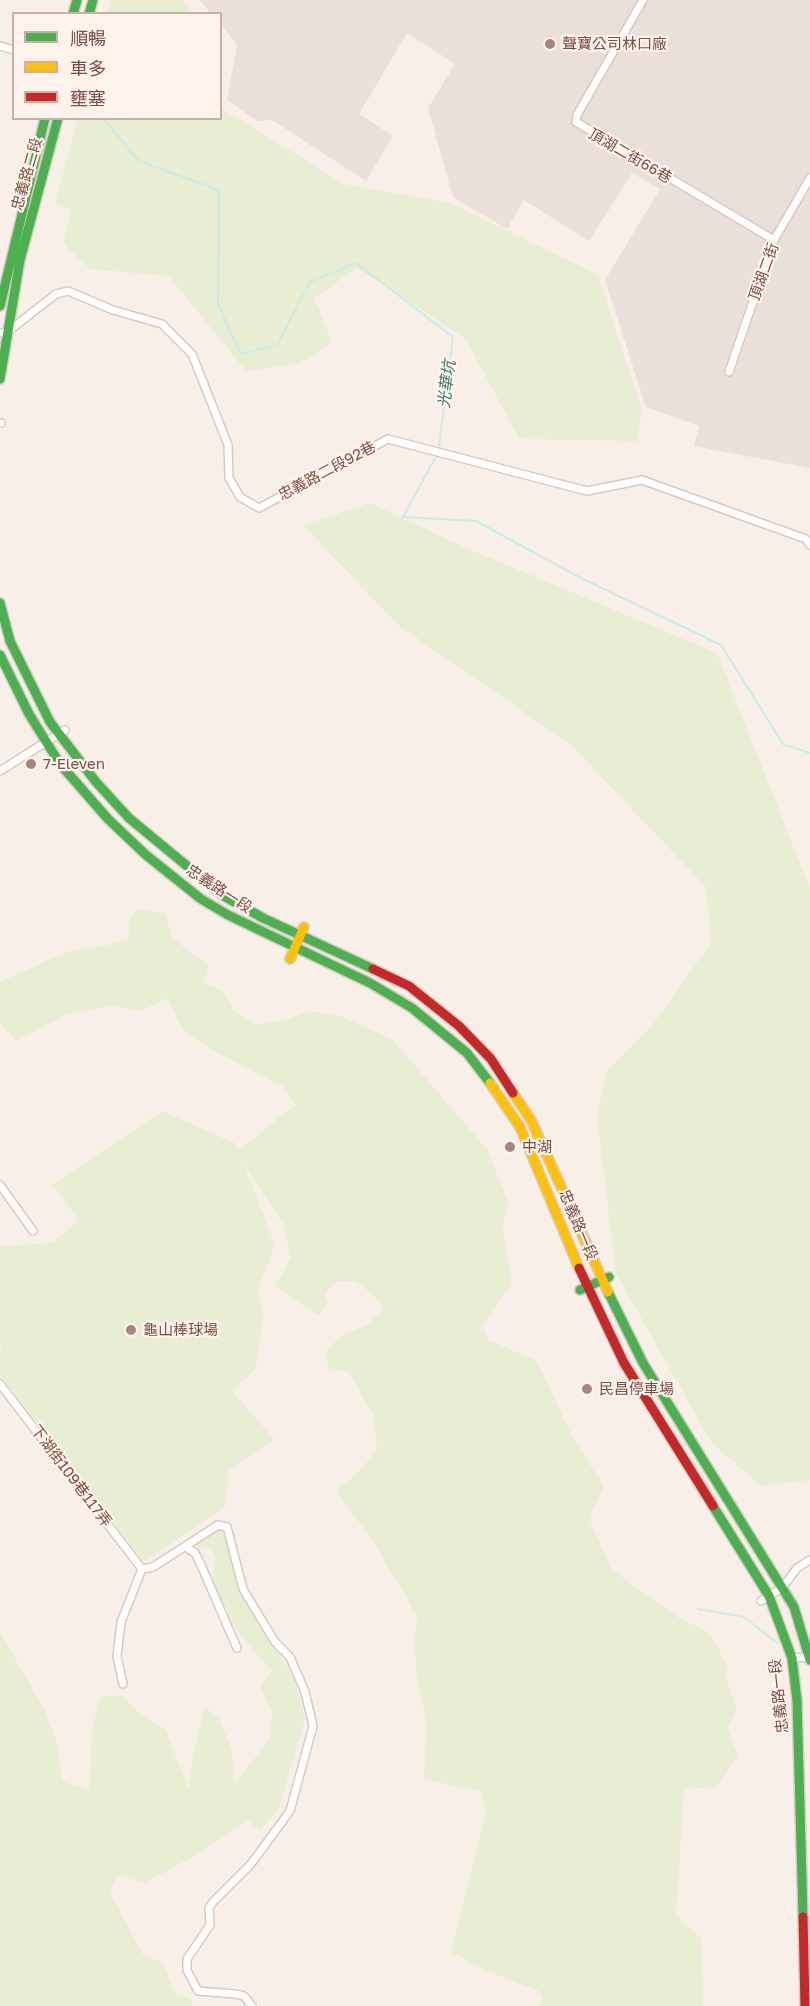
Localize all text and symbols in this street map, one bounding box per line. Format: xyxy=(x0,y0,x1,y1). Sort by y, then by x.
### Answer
legend xyxy=(12,12,222,120)
text: 順暢 xyxy=(70,27,106,49)
place label: 聲寶公司林口廠 xyxy=(562,35,667,53)
marker: 聲寶公司林口廠 xyxy=(543,37,557,51)
text: 車多 xyxy=(70,57,106,79)
text: 壅塞 xyxy=(70,87,106,109)
street label: 頂湖二街66巷 xyxy=(585,125,675,187)
street label: 忠義路二段 xyxy=(8,135,46,213)
street label: 頂湖二街 xyxy=(745,241,783,303)
water label: 光華坑 xyxy=(435,359,459,409)
street label: 忠義路二段92巷 xyxy=(275,438,379,504)
place label: 7-Eleven xyxy=(43,755,105,773)
marker: 7-Eleven xyxy=(24,757,38,771)
street label: 忠義路一段 xyxy=(183,861,255,917)
place label: 中湖 xyxy=(522,1138,552,1156)
marker: 中湖 xyxy=(503,1140,517,1154)
street label: 忠義路一段 xyxy=(555,1187,601,1263)
place label: 龜山棒球場 xyxy=(143,1321,218,1339)
marker: 龜山棒球場 xyxy=(124,1323,138,1337)
place label: 民昌停車場 xyxy=(599,1380,674,1398)
marker: 民昌停車場 xyxy=(580,1382,594,1396)
street label: 下湖街109巷117弄 xyxy=(27,1421,115,1531)
street label: 忠義路一段 xyxy=(766,1658,792,1734)

